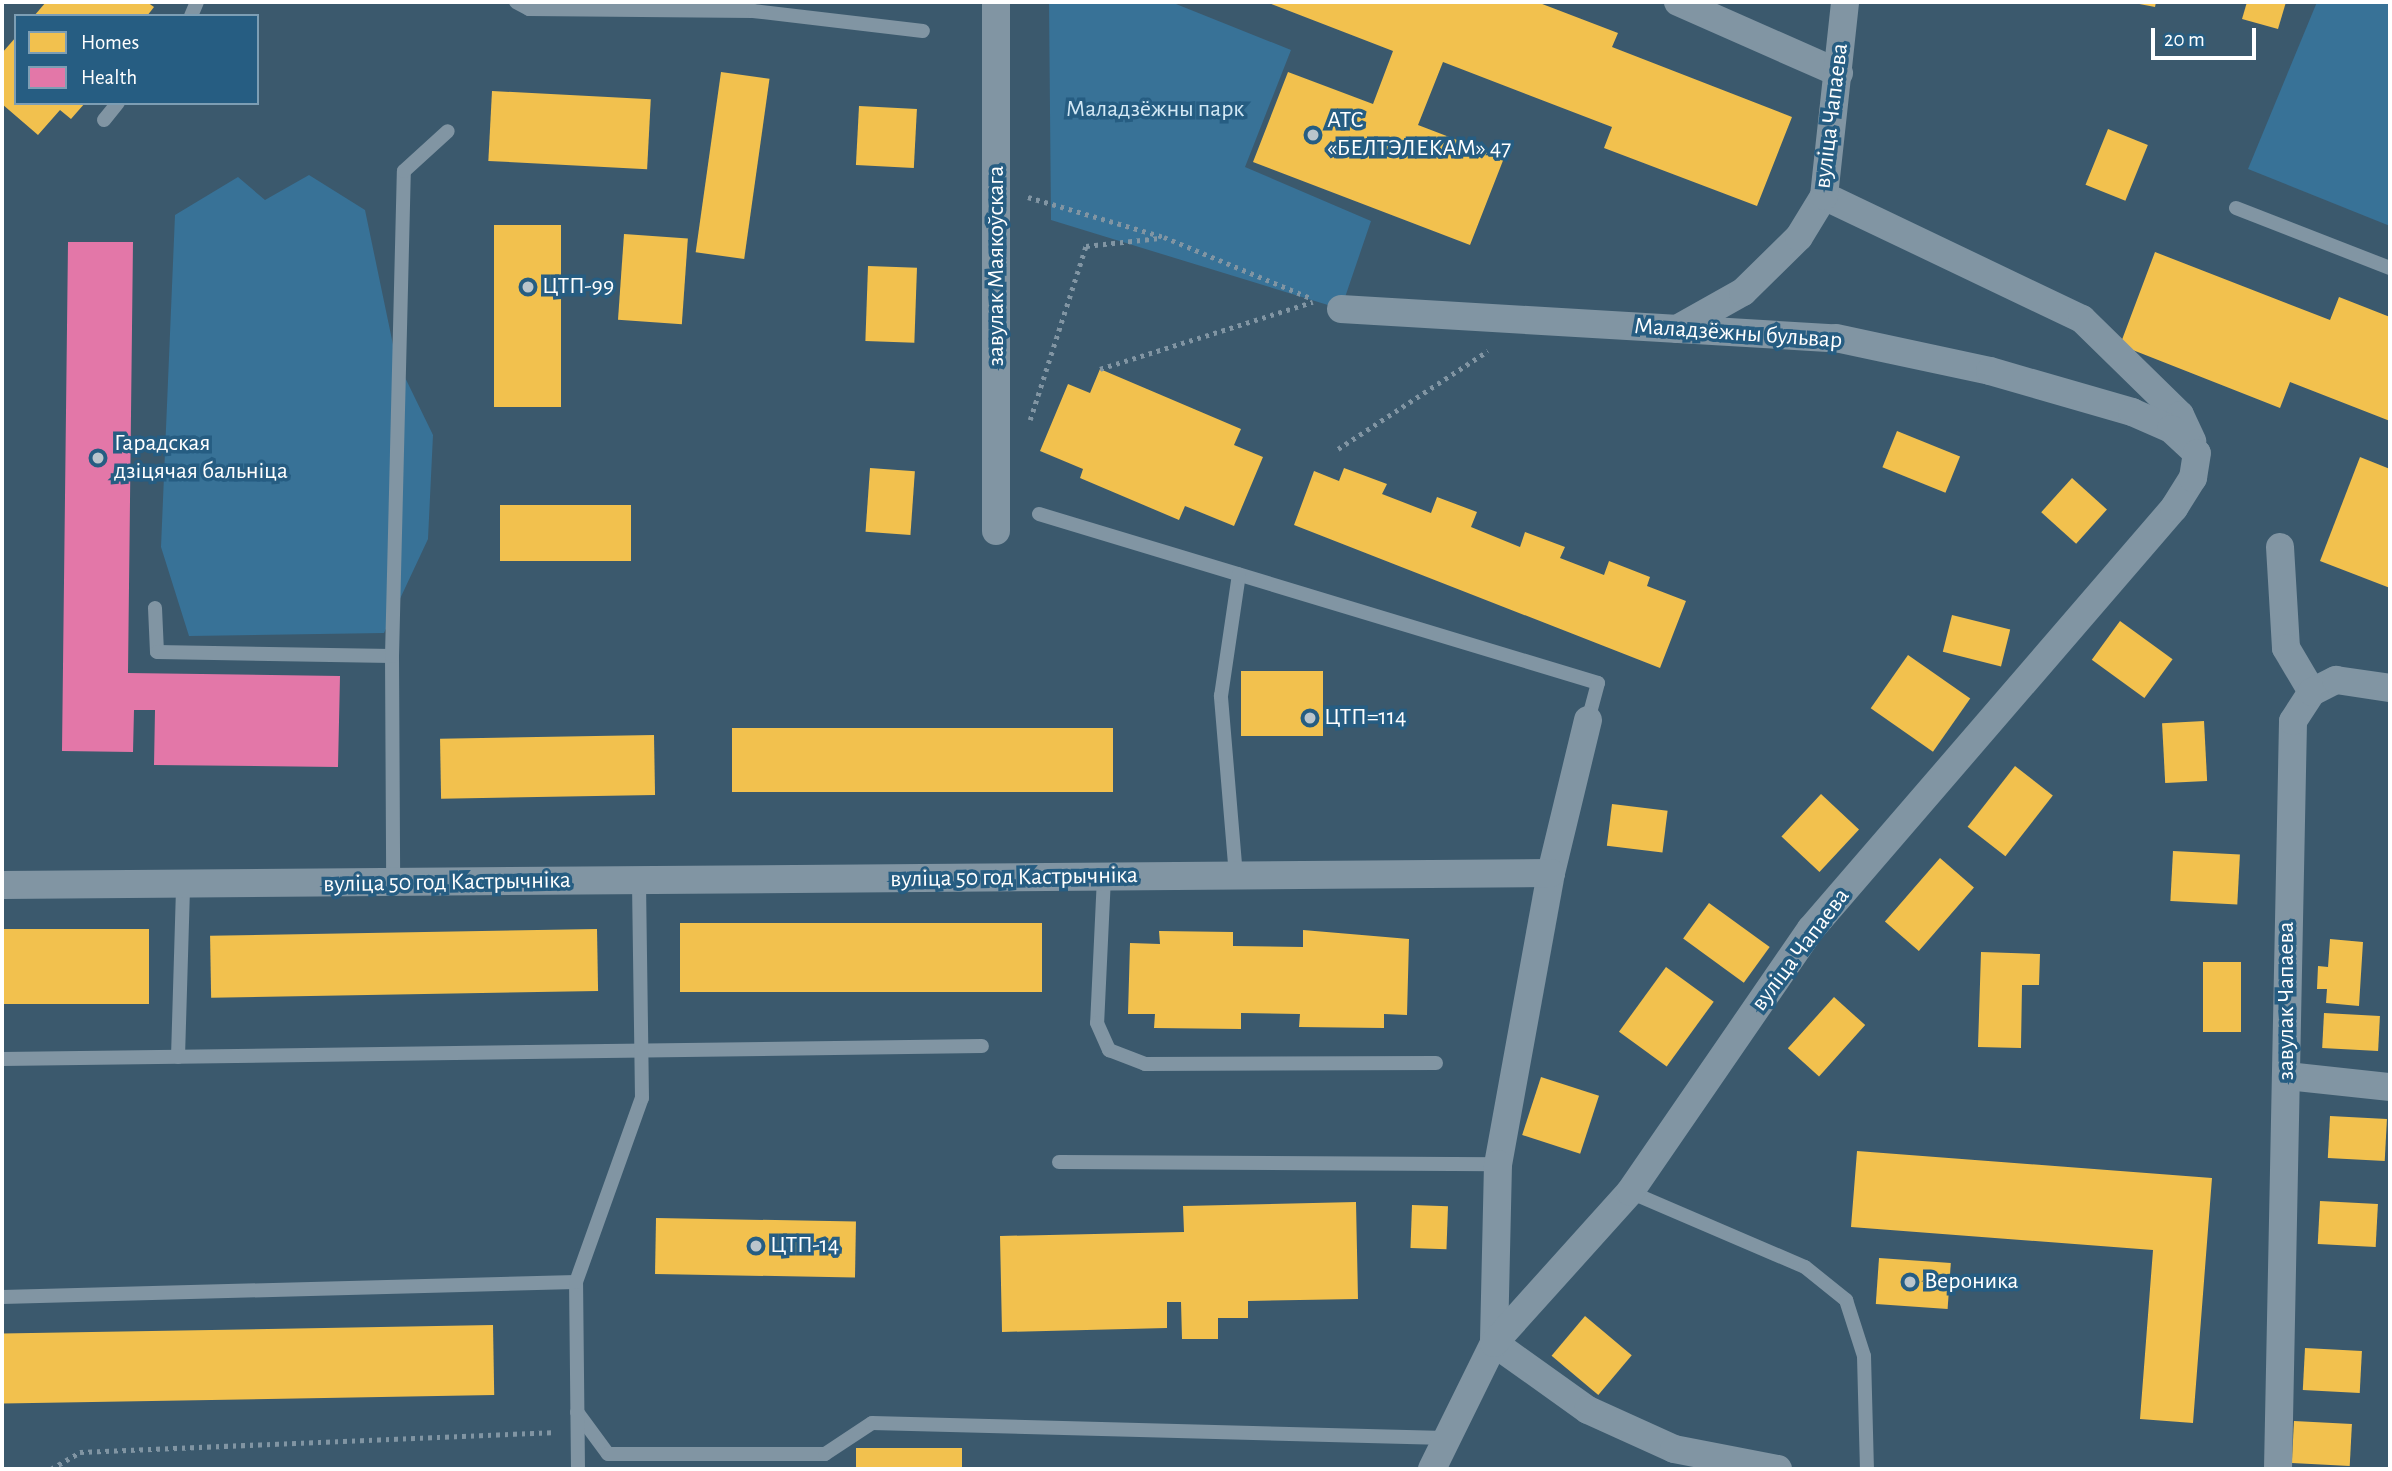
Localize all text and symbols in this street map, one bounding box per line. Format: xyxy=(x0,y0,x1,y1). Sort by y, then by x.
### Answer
legend xyxy=(14,14,259,105)
scale bar xyxy=(2154,14,2259,58)
text: 20 m xyxy=(2164,29,2205,50)
text: Homes xyxy=(81,32,139,53)
street label: вуліца Чапаева xyxy=(1809,42,1855,190)
text: Health xyxy=(81,67,137,88)
park label: Маладзёжны парк xyxy=(1066,96,1244,124)
place label: АТС «БЕЛТЭЛЕКАМ» 47 xyxy=(1327,107,1511,163)
marker: АТС «БЕЛТЭЛЕКАМ» 47 xyxy=(1305,127,1321,143)
street label: завулак Маякоўскага xyxy=(983,166,1011,366)
place label: ЦТП-99 xyxy=(542,273,614,301)
marker: ЦТП-99 xyxy=(520,279,536,295)
street label: Маладзёжны бульвар xyxy=(1633,312,1843,356)
place label: Гарадская дзіцячая бальніца xyxy=(114,430,288,486)
marker: Гарадская дзіцячая бальніца xyxy=(88,448,108,468)
place label: ЦТП=114 xyxy=(1324,704,1407,732)
marker: ЦТП=114 xyxy=(1302,710,1318,726)
street label: вуліца 50 год Кастрычніка xyxy=(890,861,1138,895)
street label: вуліца 50 год Кастрычніка xyxy=(323,866,571,900)
street label: вуліца Чапаева xyxy=(1745,883,1857,1017)
street label: завулак Чапаева xyxy=(2273,921,2301,1081)
place label: ЦТП-14 xyxy=(770,1232,839,1260)
marker: ЦТП-14 xyxy=(748,1238,764,1254)
place label: Вероника xyxy=(1924,1268,2018,1296)
marker: Вероника xyxy=(1902,1274,1918,1290)

